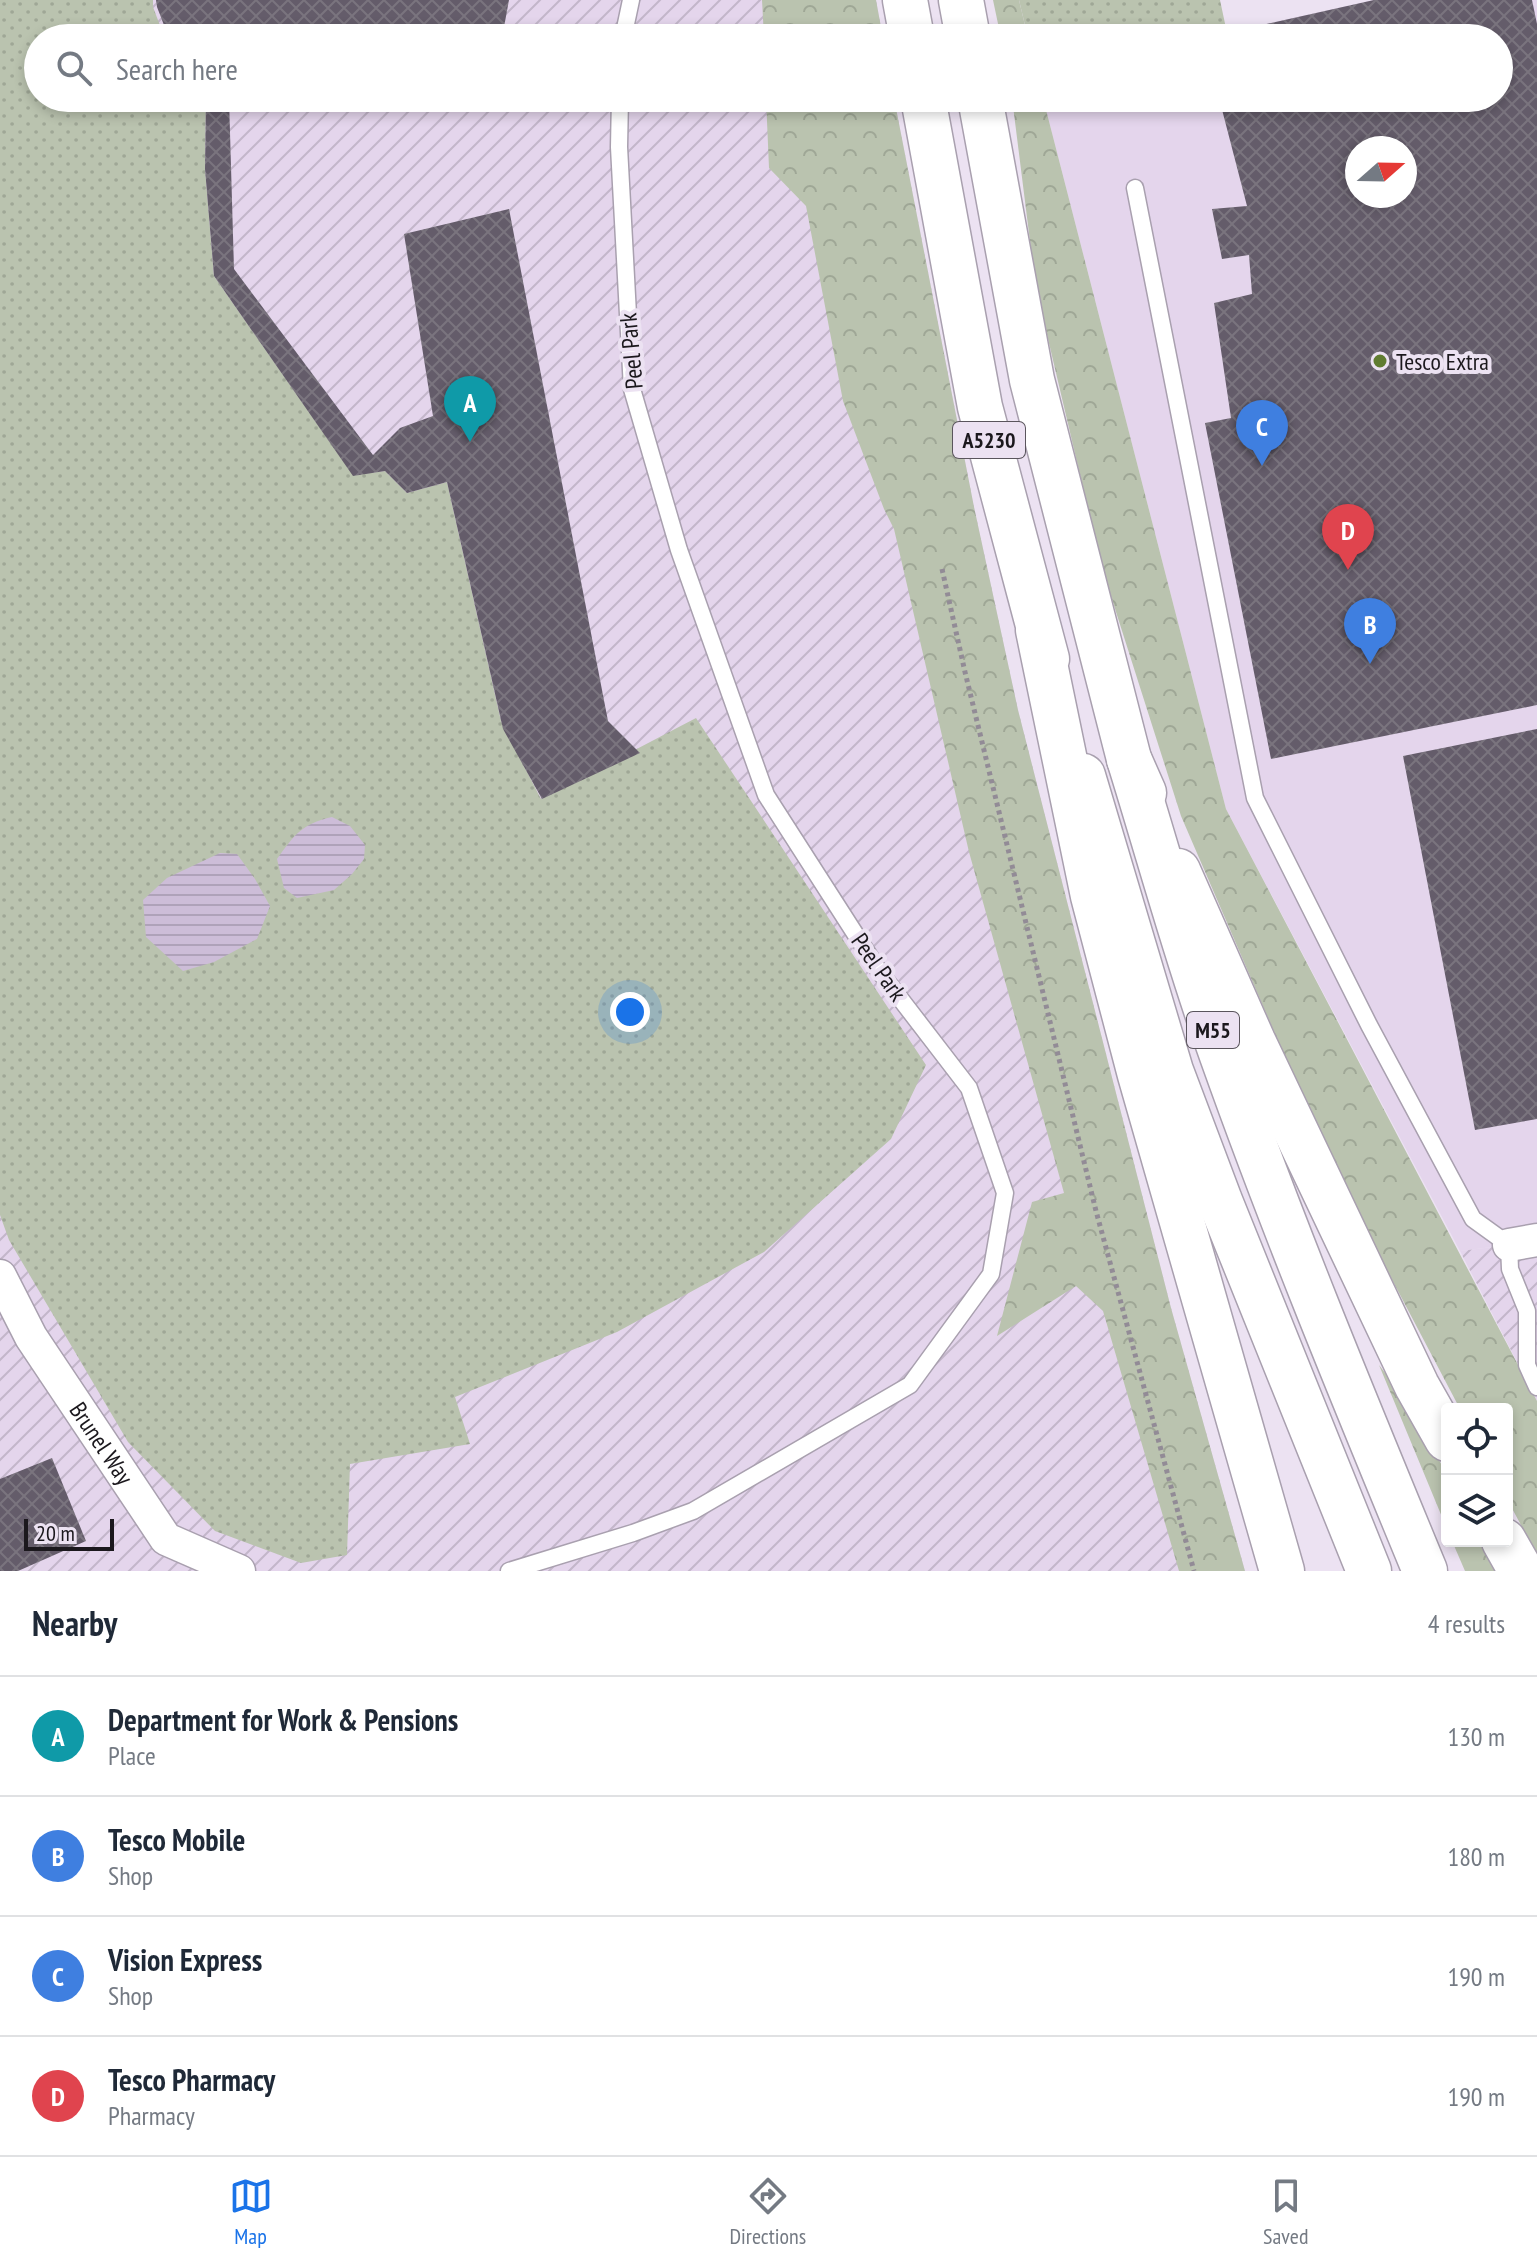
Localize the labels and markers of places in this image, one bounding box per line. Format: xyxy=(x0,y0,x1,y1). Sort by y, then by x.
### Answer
place label: Tesco Extra xyxy=(1396,346,1489,377)
marker: Tesco Extra xyxy=(1371,352,1389,370)
pin: A xyxy=(444,376,496,442)
pin: C xyxy=(1236,400,1288,466)
pin: D xyxy=(1322,504,1374,570)
pin: B xyxy=(1344,598,1396,664)

